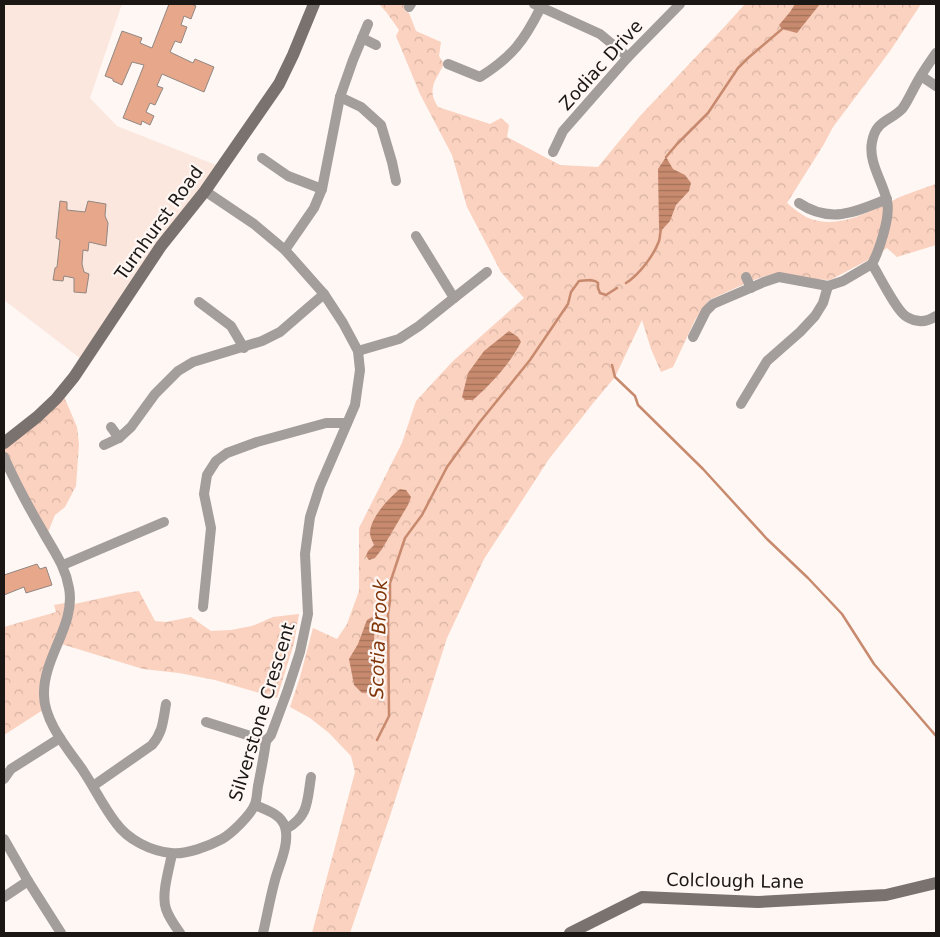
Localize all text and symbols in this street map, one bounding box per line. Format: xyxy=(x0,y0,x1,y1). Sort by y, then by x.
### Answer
street label: Zodiac Drive xyxy=(555,15,647,114)
street label: Turnhurst Road xyxy=(110,162,207,285)
water label: Scotia Brook xyxy=(365,578,391,699)
street label: Silverstone Crescent xyxy=(224,620,299,804)
street label: Colclough Lane xyxy=(666,869,804,892)

